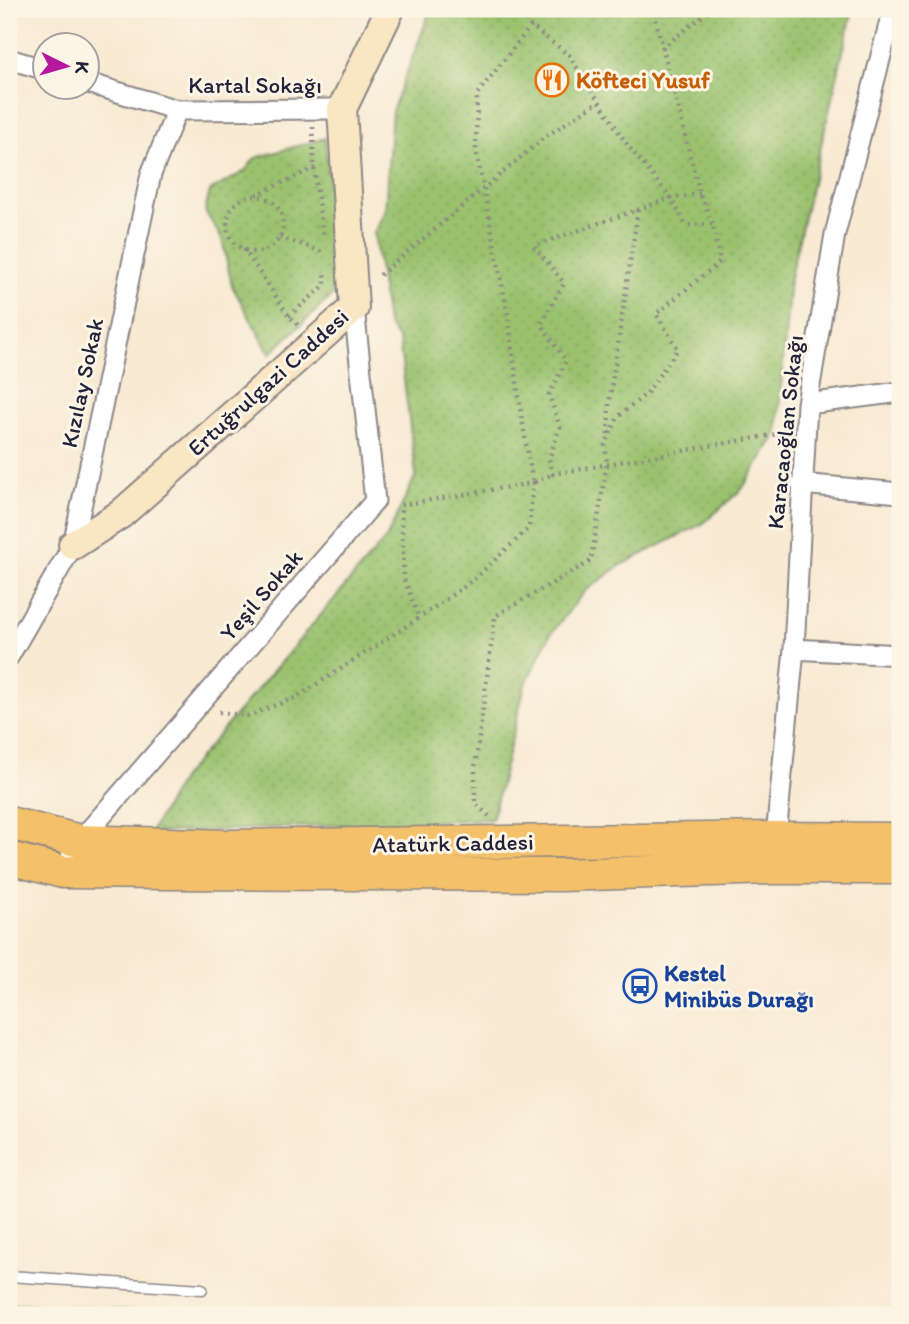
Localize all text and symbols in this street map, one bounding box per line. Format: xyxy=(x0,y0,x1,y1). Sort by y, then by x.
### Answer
north arrow xyxy=(32,32,102,102)
text: K xyxy=(70,60,94,75)
restaurant icon: Köfteci Yusuf xyxy=(533,61,571,99)
place label: Köfteci Yusuf xyxy=(576,66,711,94)
street label: Kartal Sokağı xyxy=(188,71,322,99)
street label: Ertuğrulgazi Caddesi xyxy=(182,302,354,462)
street label: Kızılay Sokak xyxy=(55,316,109,450)
street label: Karacaoğlan Sokağı xyxy=(761,334,809,530)
street label: Yeşil Sokak xyxy=(214,543,308,646)
street label: Atatürk Caddesi xyxy=(372,828,534,858)
place label: Kestel Minibüs Durağı xyxy=(664,959,814,1013)
bus stop icon: Kestel Minibüs Durağı xyxy=(621,967,659,1005)

